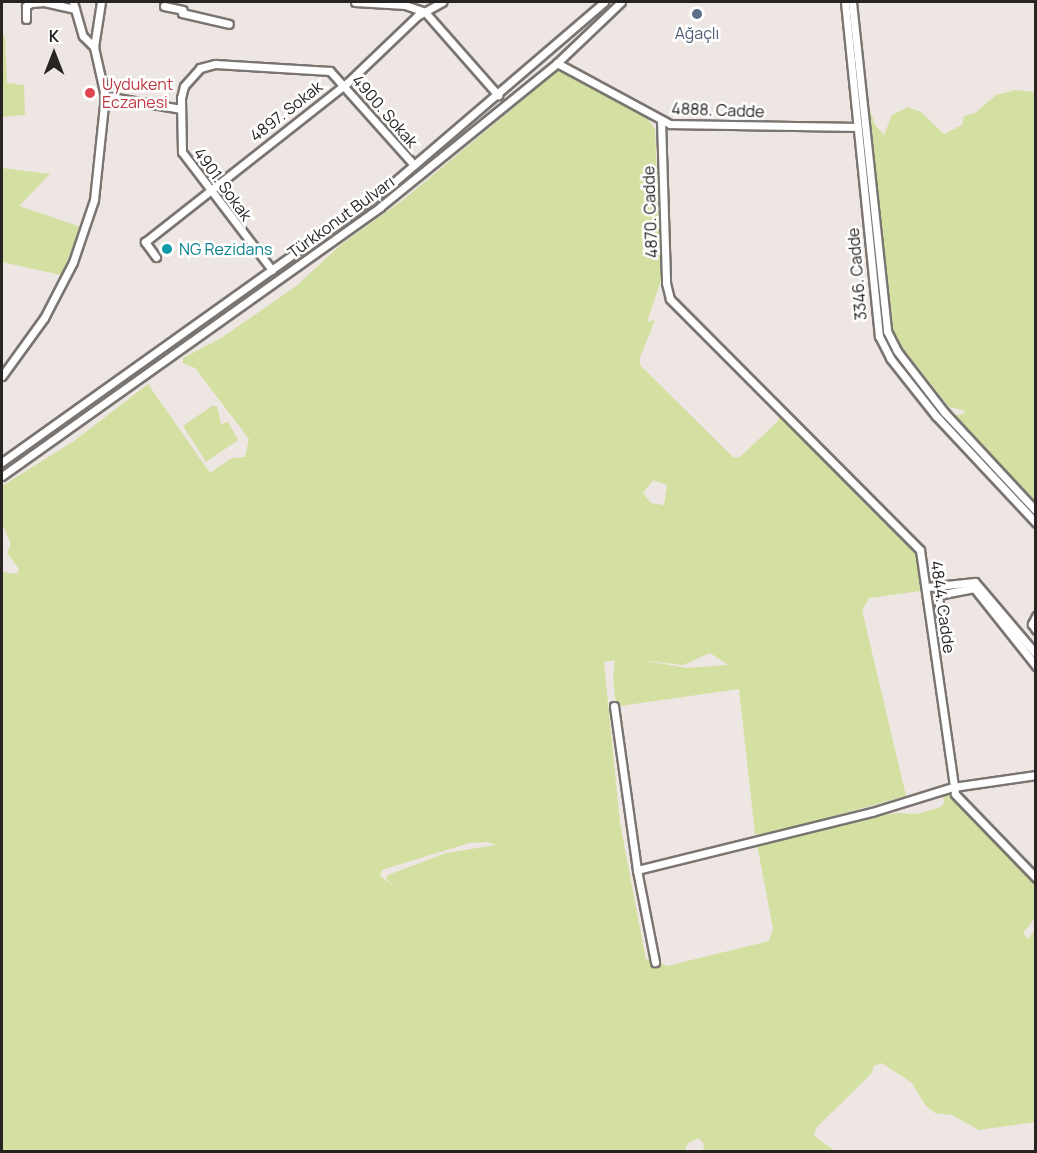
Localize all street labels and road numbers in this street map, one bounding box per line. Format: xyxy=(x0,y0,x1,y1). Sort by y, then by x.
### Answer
street label: 4900. Sokak xyxy=(348,71,422,151)
street label: 4897. Sokak xyxy=(246,77,326,145)
street label: 4888. Cadde xyxy=(671,99,765,121)
street label: 4901. Sokak xyxy=(190,144,256,224)
street label: 4870. Cadde xyxy=(639,165,661,259)
street label: Türkkonut Bulvarı xyxy=(284,172,398,262)
street label: 3346. Cadde xyxy=(843,227,871,321)
street label: 4844. Cadde xyxy=(927,559,959,655)

